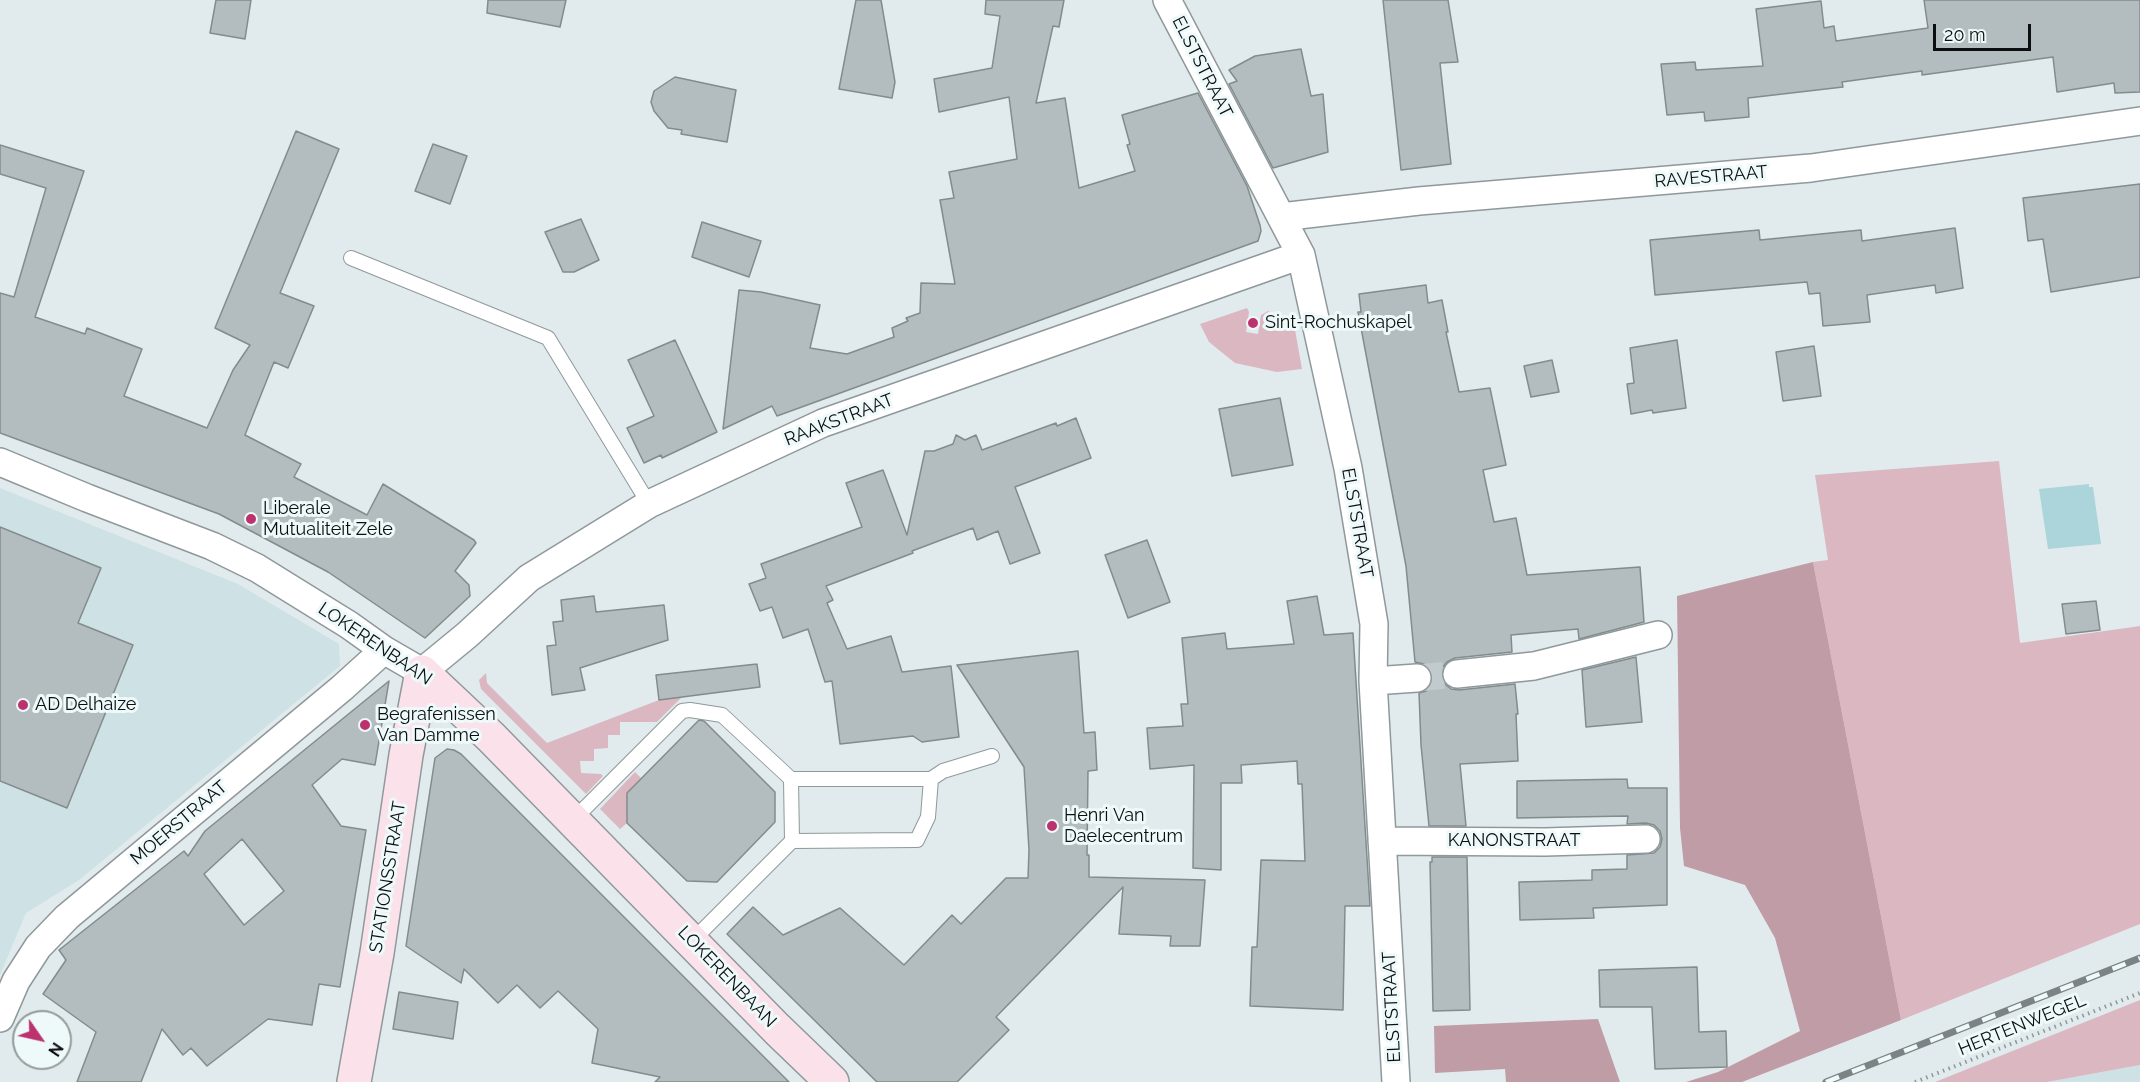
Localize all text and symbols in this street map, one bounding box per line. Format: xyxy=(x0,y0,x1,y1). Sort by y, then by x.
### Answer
scale bar xyxy=(1936,12,2034,50)
street label: ELSTSTRAAT xyxy=(1167,13,1237,121)
text: 20 m xyxy=(1944,24,1986,45)
street label: RAVESTRAAT xyxy=(1653,161,1769,193)
place label: Sint-Rochuskapel xyxy=(1265,312,1412,334)
marker: Sint-Rochuskapel xyxy=(1246,316,1260,330)
street label: RAAKSTRAAT xyxy=(781,389,897,451)
street label: ELSTSTRAAT xyxy=(1337,466,1377,580)
place label: Liberale Mutualiteit Zele xyxy=(263,498,393,540)
marker: Liberale Mutualiteit Zele xyxy=(244,512,258,526)
street label: LOKERENBAAN xyxy=(314,598,436,690)
place label: AD Delhaize xyxy=(35,694,136,716)
marker: AD Delhaize xyxy=(16,698,30,712)
place label: Begrafenissen Van Damme xyxy=(377,704,496,746)
marker: Begrafenissen Van Damme xyxy=(358,718,372,732)
street label: MOERSTRAAT xyxy=(126,776,232,870)
street label: STATIONSSTRAAT xyxy=(365,800,411,954)
place label: Henri Van Daelecentrum xyxy=(1064,805,1183,848)
marker: Henri Van Daelecentrum xyxy=(1045,819,1059,833)
street label: KANONSTRAAT xyxy=(1448,830,1580,852)
street label: LOKERENBAAN xyxy=(673,922,781,1032)
street label: ELSTSTRAAT xyxy=(1378,951,1406,1063)
street label: HERTENWEGEL xyxy=(1955,990,2089,1060)
north arrow xyxy=(12,1010,72,1070)
text: N xyxy=(44,1039,67,1060)

